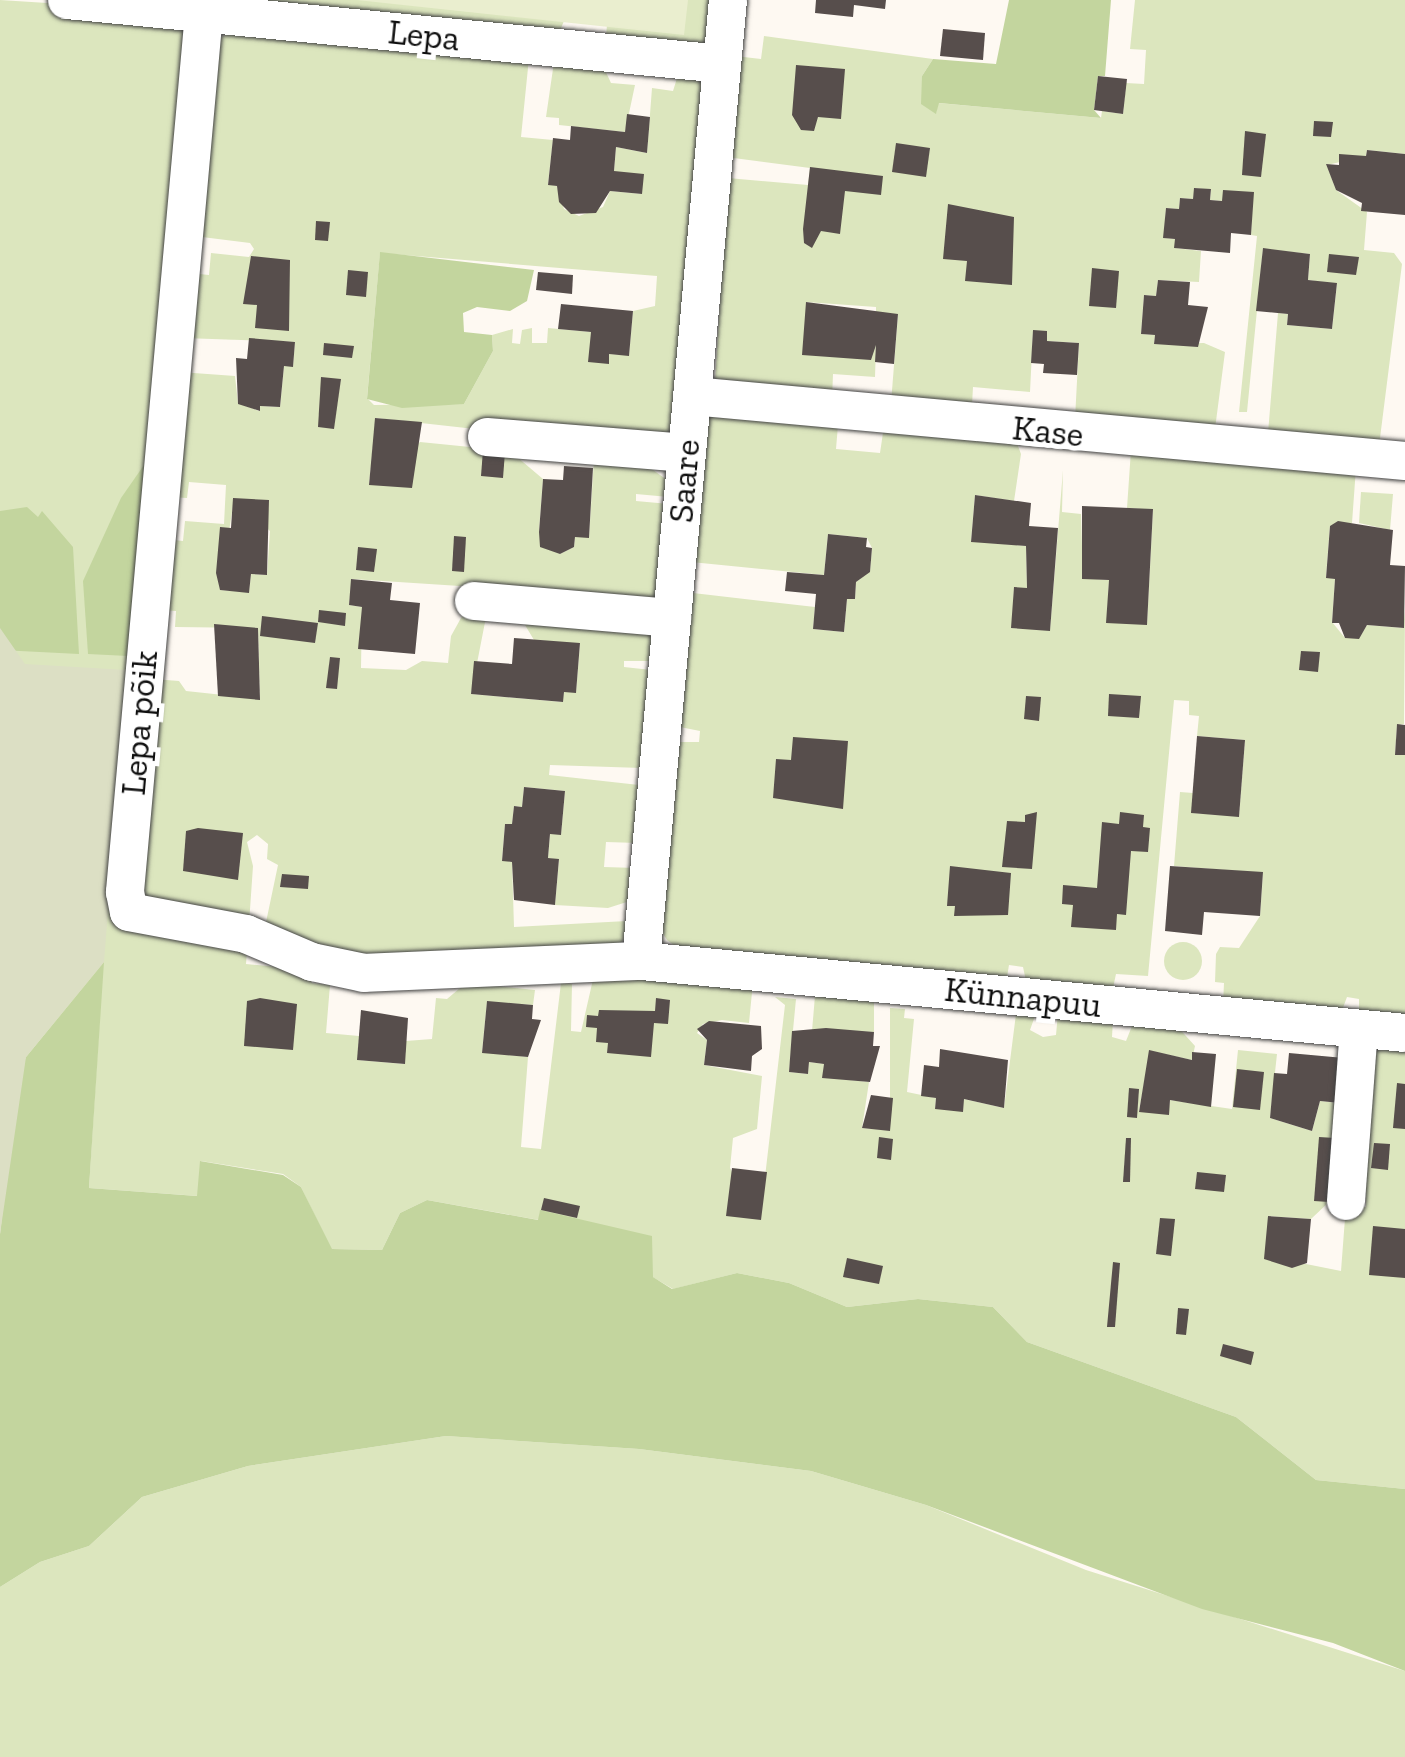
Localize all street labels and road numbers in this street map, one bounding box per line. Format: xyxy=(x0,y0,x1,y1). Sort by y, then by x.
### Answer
street label: Lepa xyxy=(386,10,462,60)
street label: Kase xyxy=(1010,406,1086,456)
street label: Saare xyxy=(659,438,709,524)
street label: Lepa põik xyxy=(112,649,166,797)
street label: Künnapuu xyxy=(943,968,1103,1026)

